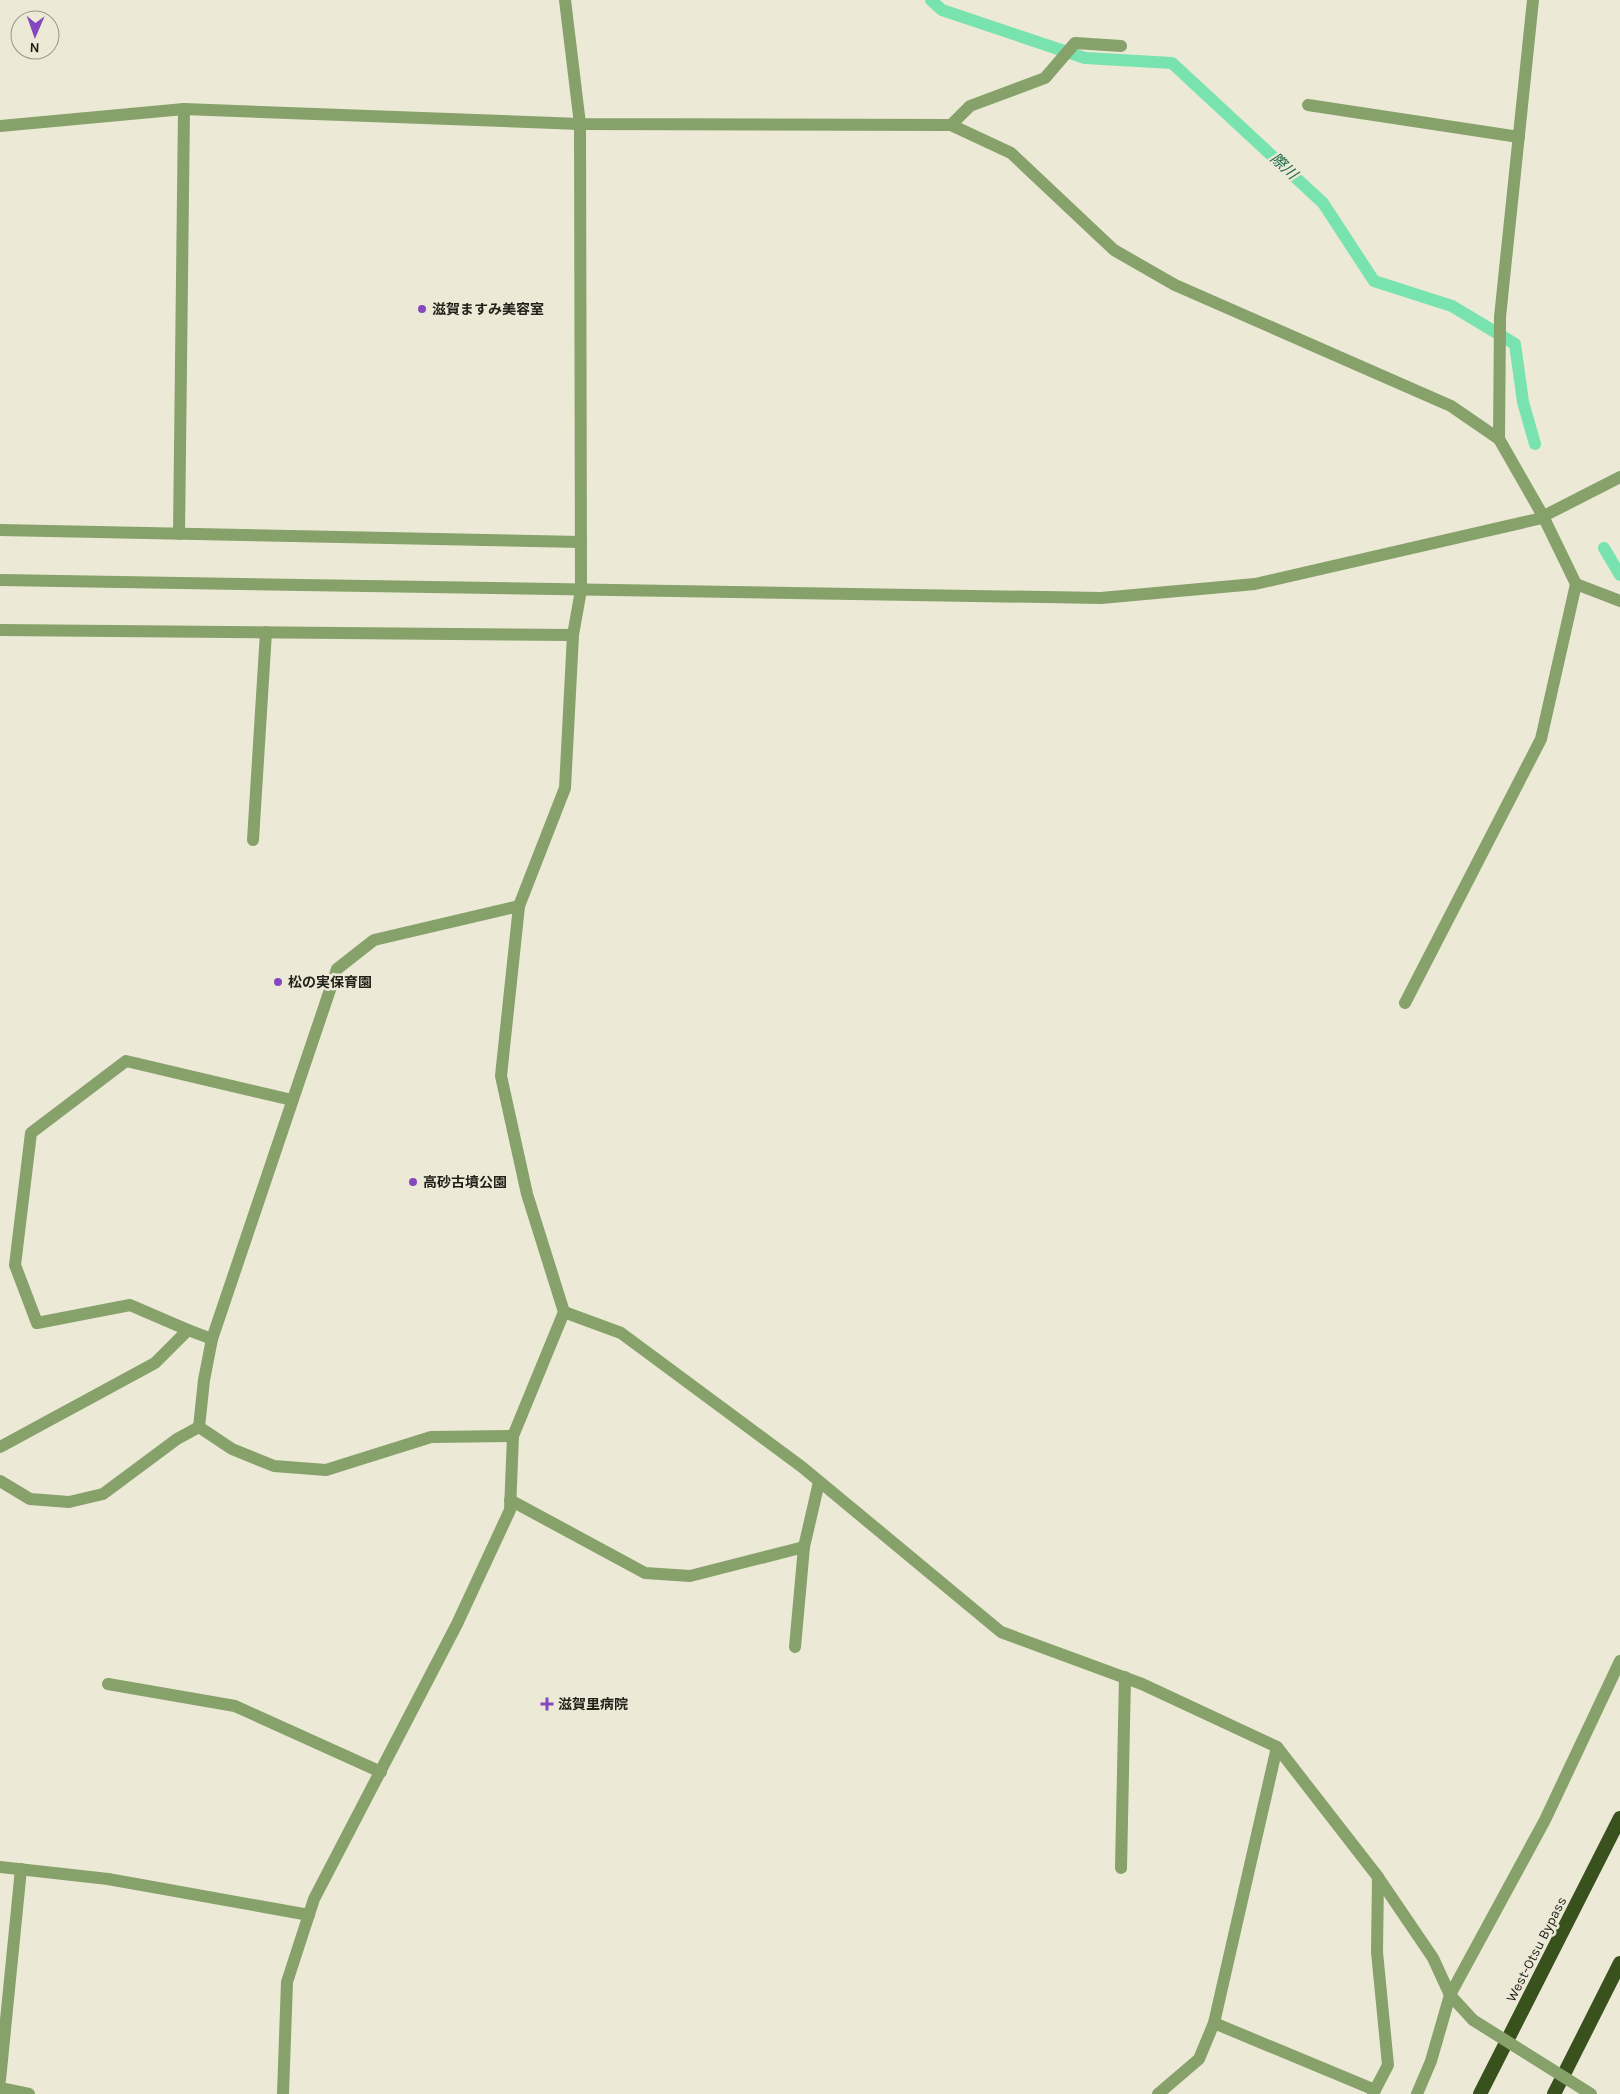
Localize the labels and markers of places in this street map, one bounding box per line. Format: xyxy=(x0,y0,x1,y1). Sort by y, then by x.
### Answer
place label: 滋賀ますみ美容室 xyxy=(432,301,544,318)
marker: 滋賀ますみ美容室 xyxy=(416,303,428,315)
place label: 松の実保育園 xyxy=(288,974,372,991)
marker: 松の実保育園 xyxy=(272,976,284,988)
place label: 高砂古墳公園 xyxy=(423,1174,507,1191)
marker: 高砂古墳公園 xyxy=(407,1176,419,1188)
place label: 滋賀里病院 xyxy=(558,1696,628,1713)
marker: 滋賀里病院 xyxy=(540,1697,554,1711)

